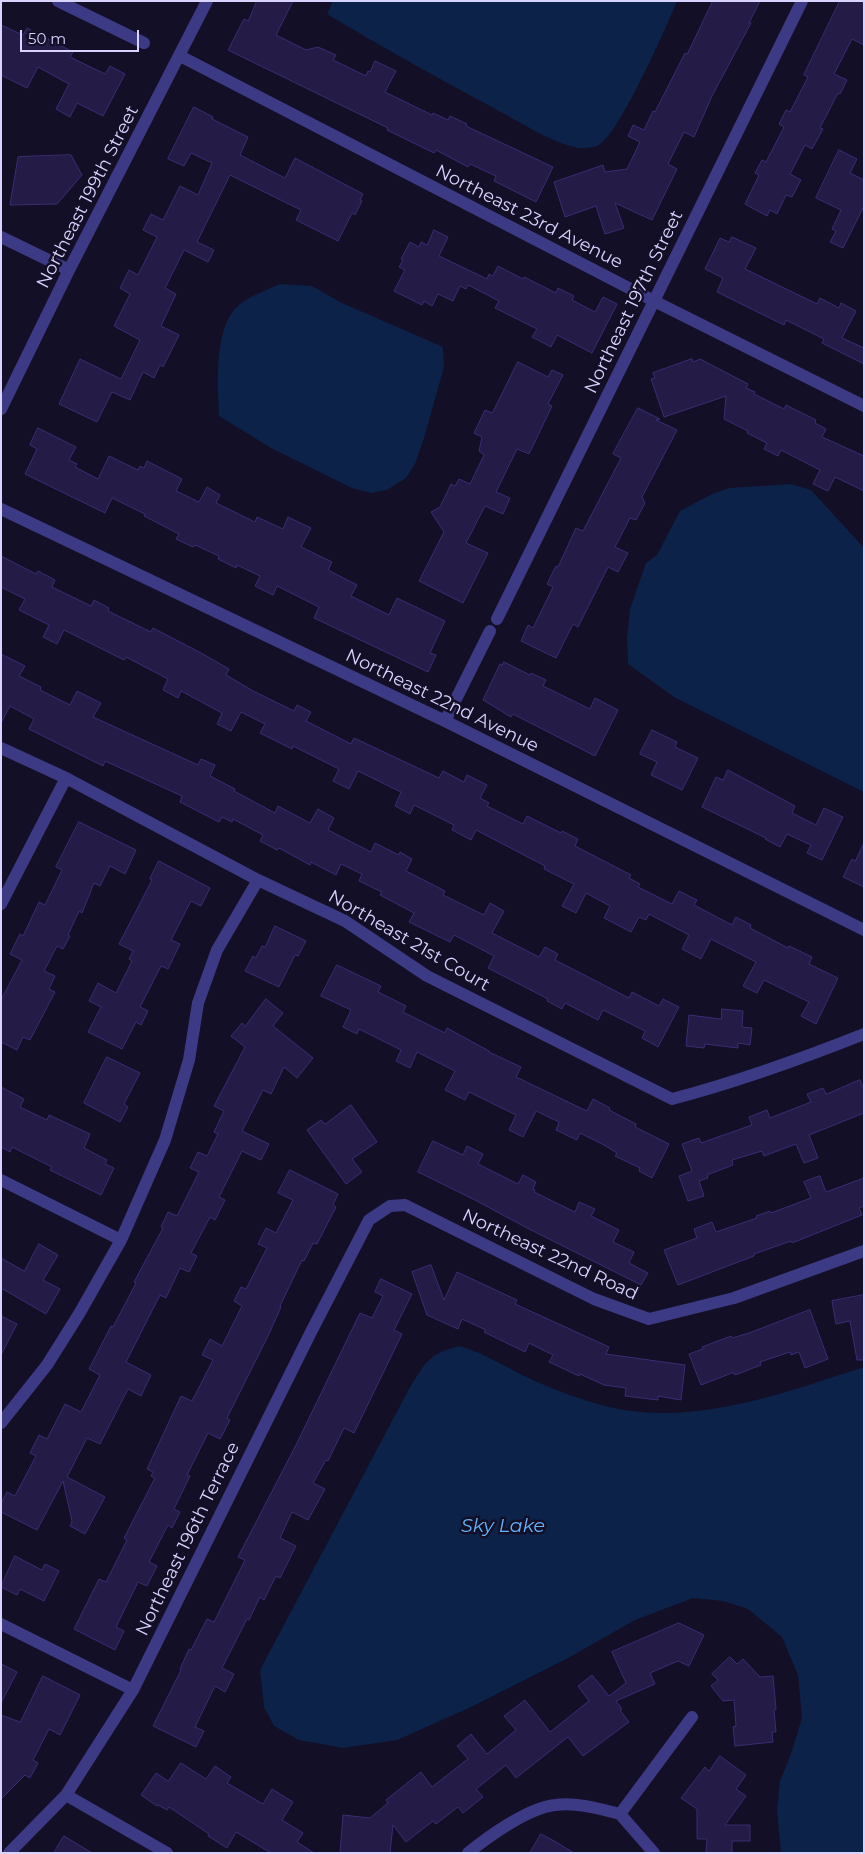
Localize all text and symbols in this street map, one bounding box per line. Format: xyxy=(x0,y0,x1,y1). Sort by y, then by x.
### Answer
scale bar xyxy=(22,20,141,52)
text: 50 m xyxy=(28,29,66,48)
street label: Northeast 199th Street xyxy=(32,102,144,292)
street label: Northeast 23rd Avenue xyxy=(432,160,626,274)
street label: Northeast 197th Street xyxy=(580,207,688,397)
street label: Northeast 22nd Avenue xyxy=(342,645,542,757)
street label: Northeast 21st Court xyxy=(324,886,494,996)
street label: Northeast 22nd Road xyxy=(459,1205,641,1305)
street label: Northeast 196th Terrace xyxy=(132,1439,244,1639)
water label: Sky Lake xyxy=(461,1515,545,1537)

